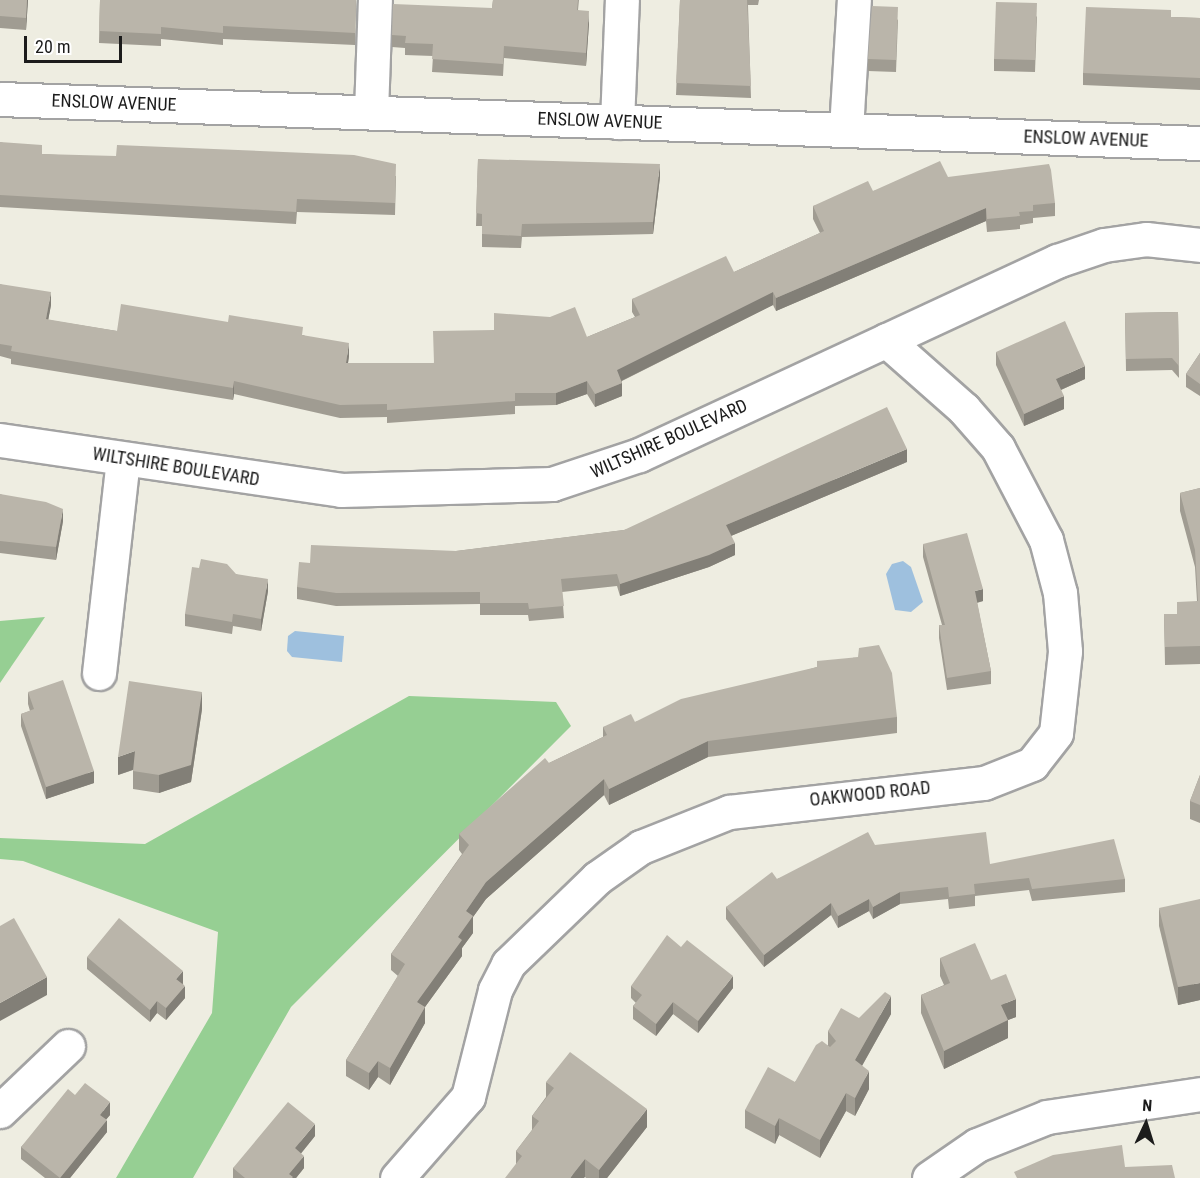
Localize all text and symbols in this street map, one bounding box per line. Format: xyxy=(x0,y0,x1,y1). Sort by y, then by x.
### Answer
scale bar xyxy=(27,24,124,62)
text: 20 m xyxy=(35,36,70,57)
street label: ENSLOW AVENUE xyxy=(51,90,177,116)
street label: ENSLOW AVENUE xyxy=(537,108,663,134)
street label: ENSLOW AVENUE xyxy=(1023,126,1149,152)
street label: WILTSHIRE BOULEVARD xyxy=(587,395,751,483)
street label: WILTSHIRE BOULEVARD xyxy=(91,443,261,491)
street label: OAKWOOD ROAD xyxy=(808,777,932,811)
north arrow xyxy=(1116,1094,1176,1154)
text: N xyxy=(1142,1096,1153,1115)

